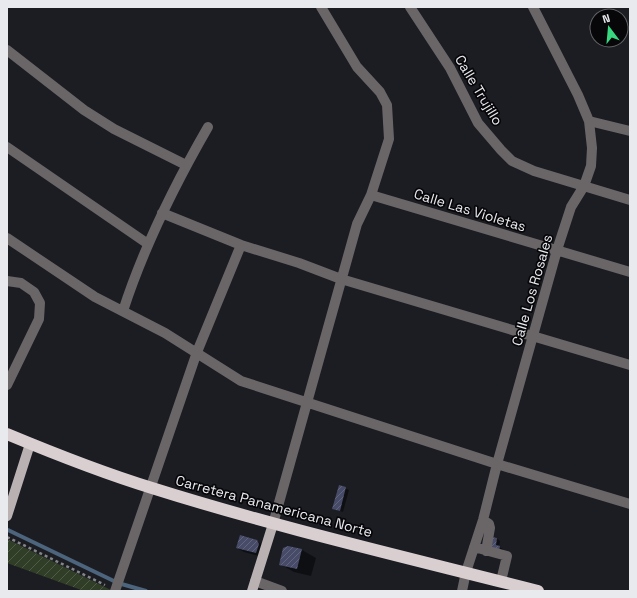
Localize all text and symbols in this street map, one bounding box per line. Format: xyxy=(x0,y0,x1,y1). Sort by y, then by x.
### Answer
north arrow xyxy=(589,8,629,48)
text: N xyxy=(601,11,612,26)
street label: Calle Trujillo xyxy=(451,52,507,128)
street label: Calle Las Violetas xyxy=(412,184,528,236)
street label: Calle Los Rosales xyxy=(508,232,556,348)
street label: Carretera Panamericana Norte xyxy=(174,471,374,541)

